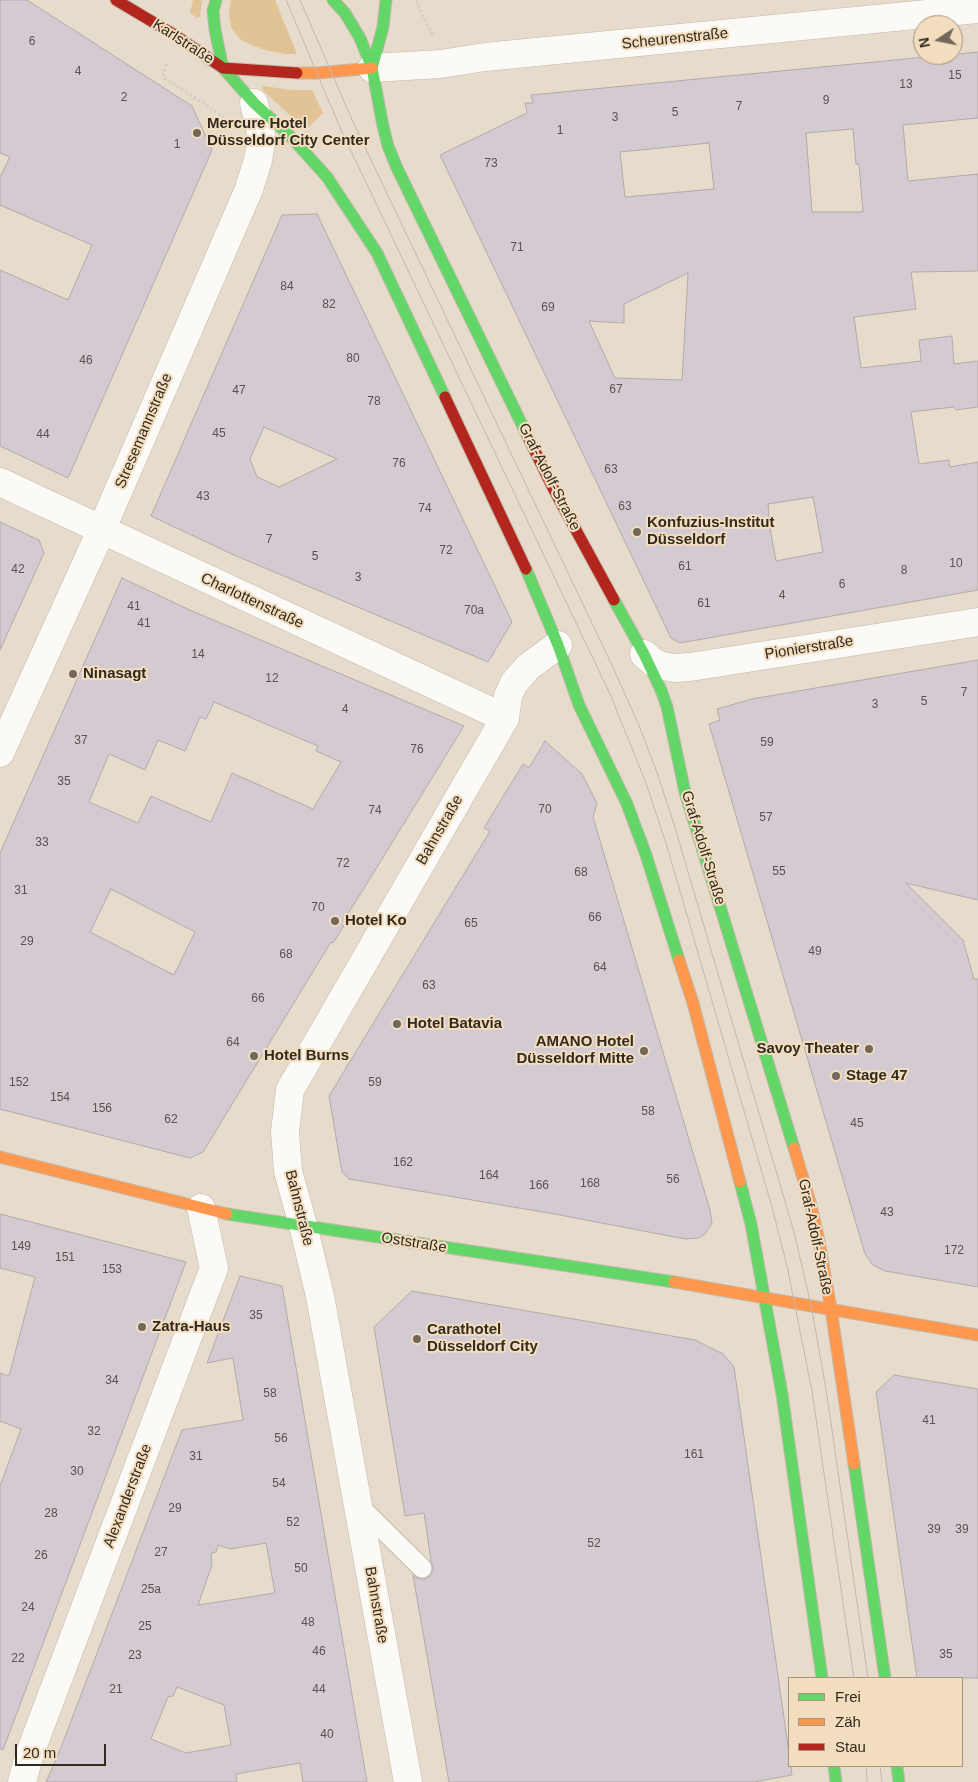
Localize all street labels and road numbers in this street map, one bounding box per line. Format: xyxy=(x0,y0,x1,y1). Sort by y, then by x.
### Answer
street label: Karlstraße xyxy=(149,16,217,68)
street label: Scheurenstraße xyxy=(621,24,729,54)
street label: Stresemannstraße xyxy=(112,371,176,491)
street label: Graf-Adolf-Straße xyxy=(514,420,584,534)
street label: Charlottenstraße xyxy=(198,569,306,633)
street label: Pionierstraße xyxy=(764,632,854,664)
street label: Graf-Adolf-Straße xyxy=(677,789,729,907)
street label: Bahnstraße xyxy=(413,792,467,868)
street label: Bahnstraße xyxy=(281,1168,317,1248)
street label: Graf-Adolf-Straße xyxy=(794,1177,836,1297)
street label: Oststraße xyxy=(380,1229,448,1257)
street label: Alexanderstraße xyxy=(100,1441,156,1551)
street label: Bahnstraße xyxy=(360,1565,392,1645)

